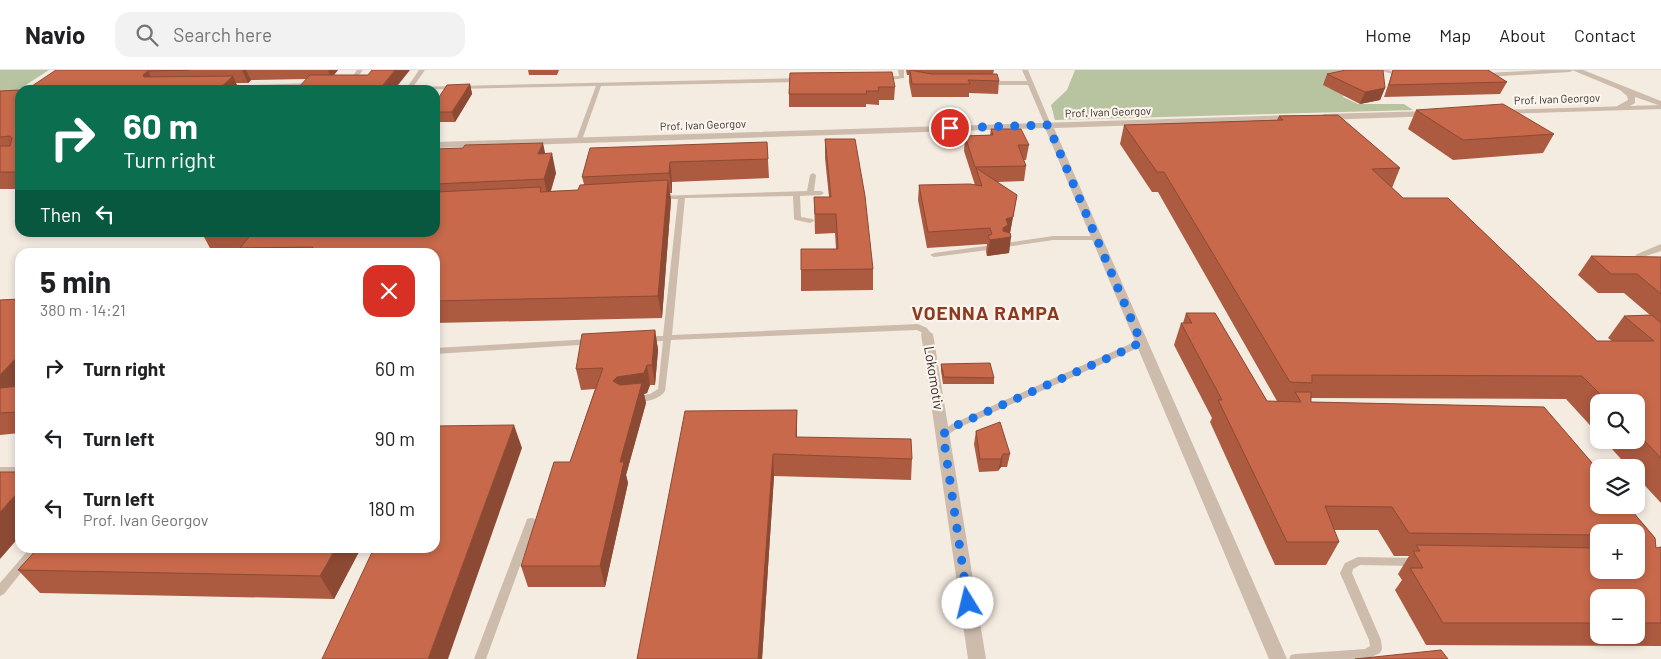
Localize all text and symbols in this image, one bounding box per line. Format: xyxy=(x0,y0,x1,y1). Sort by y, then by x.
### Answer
search box xyxy=(115,12,465,57)
text: Navio xyxy=(25,20,85,49)
icon: search xyxy=(133,21,161,49)
text: Search here xyxy=(173,23,272,46)
text: Home xyxy=(1365,24,1411,46)
text: Map xyxy=(1439,24,1471,46)
text: About xyxy=(1499,24,1546,46)
text: Contact xyxy=(1574,24,1636,46)
street label: Prof. Ivan Georgov xyxy=(1514,91,1600,106)
text: 60 m xyxy=(123,104,198,146)
street label: Prof. Ivan Georgov xyxy=(1065,104,1151,119)
icon: right xyxy=(40,105,105,170)
pin xyxy=(929,107,971,149)
icon: arrive xyxy=(936,114,964,142)
street label: Prof. Ivan Georgov xyxy=(660,117,746,132)
text: Turn right xyxy=(123,146,216,172)
icon: left xyxy=(91,200,119,228)
text: Then xyxy=(40,203,81,226)
text: 5 min xyxy=(40,263,111,299)
button: close xyxy=(363,265,415,317)
text: 380 m · 14:21 xyxy=(40,300,126,319)
district label: VOENNA RAMPA xyxy=(911,301,1061,324)
street label: Lokomotiv xyxy=(921,345,948,411)
icon: right xyxy=(40,354,68,382)
text: Turn right xyxy=(83,357,165,380)
text: 60 m xyxy=(375,357,415,380)
map controls xyxy=(1590,394,1645,644)
button: search xyxy=(1590,394,1645,449)
icon: left xyxy=(40,424,68,452)
text: Turn left xyxy=(83,427,154,450)
text: 90 m xyxy=(375,427,415,450)
button: layers xyxy=(1590,459,1645,514)
text: Turn left xyxy=(83,487,154,510)
icon: left xyxy=(40,494,68,522)
text: 180 m xyxy=(368,497,415,520)
text: Prof. Ivan Georgov xyxy=(83,510,208,529)
button: + xyxy=(1590,524,1645,579)
position arrow xyxy=(941,576,993,628)
button: − xyxy=(1590,589,1645,644)

